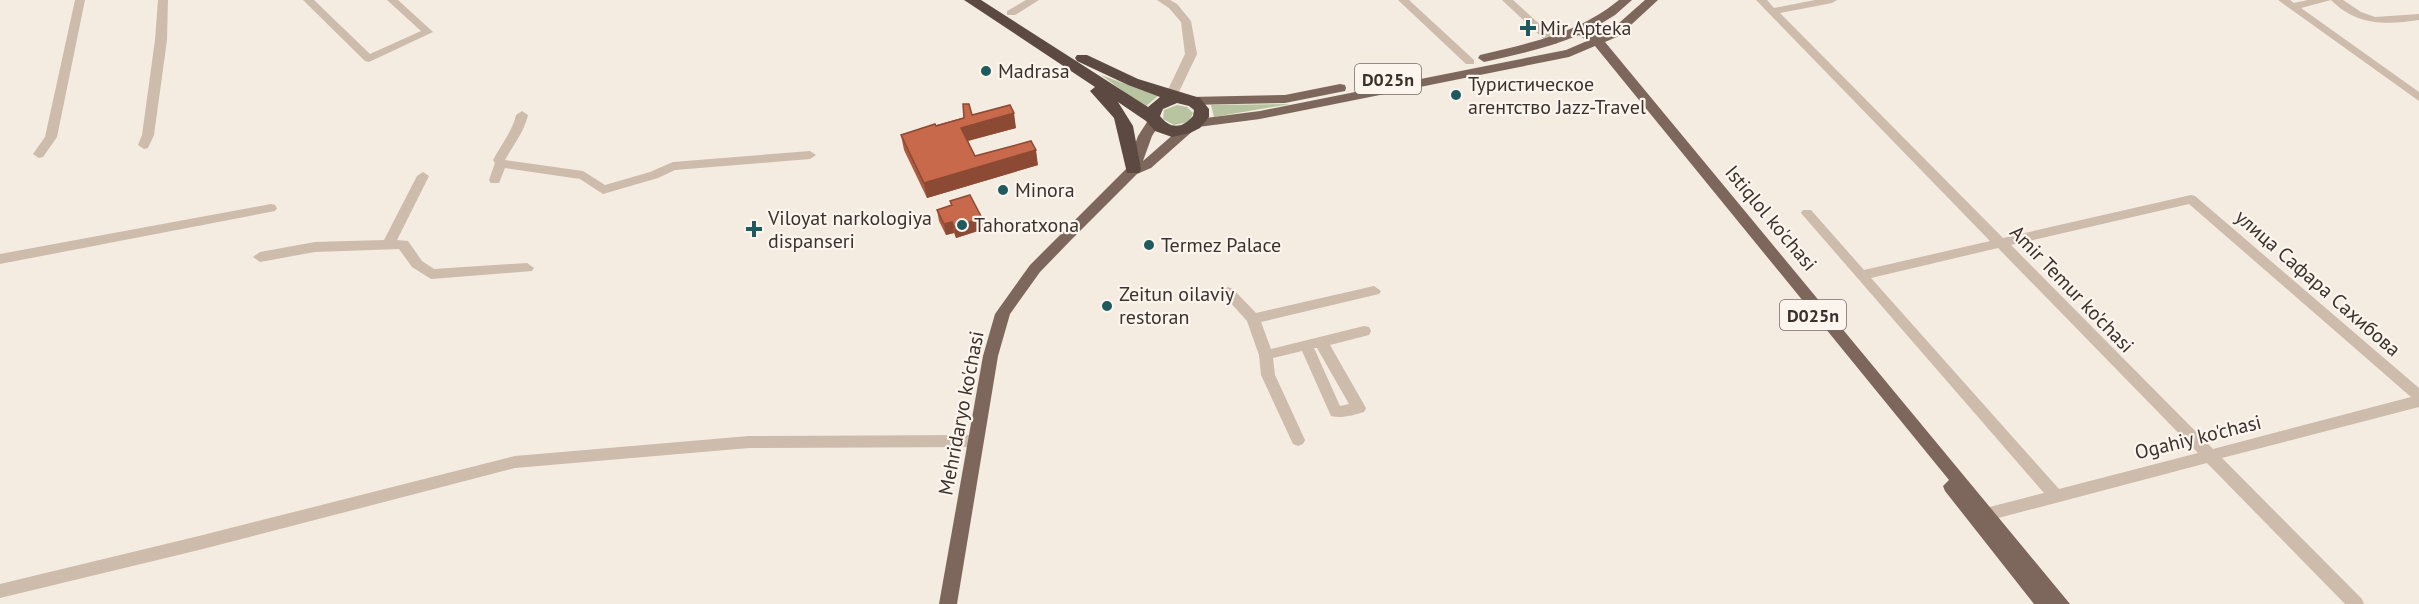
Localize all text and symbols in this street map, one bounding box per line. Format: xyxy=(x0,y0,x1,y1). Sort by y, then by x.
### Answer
place label: Mir Apteka xyxy=(1540,15,1631,41)
marker: Mir Apteka xyxy=(1521,21,1535,35)
place label: Madrasa xyxy=(998,58,1070,84)
marker: Madrasa xyxy=(979,64,993,78)
road number: D025n xyxy=(1355,64,1421,94)
place label: Туристическое агентство Jazz-Travel xyxy=(1468,71,1646,120)
marker: Туристическое агентство Jazz-Travel xyxy=(1449,88,1463,102)
street label: Istiqlol ko'chasi xyxy=(1719,160,1823,276)
place label: Minora xyxy=(1015,177,1075,203)
marker: Minora xyxy=(996,183,1010,197)
street label: улица Сафара Сахибова xyxy=(2230,204,2406,362)
place label: Viloyat narkologiya dispanseri xyxy=(767,205,932,254)
place label: Tahoratxona xyxy=(974,212,1079,238)
marker: Tahoratxona xyxy=(955,218,969,232)
marker: Viloyat narkologiya dispanseri xyxy=(745,220,763,238)
street label: Amir Temur ko'chasi xyxy=(2004,220,2140,358)
place label: Termez Palace xyxy=(1161,232,1281,258)
marker: Termez Palace xyxy=(1142,238,1156,252)
place label: Zeitun oilaviy restoran xyxy=(1119,281,1235,330)
marker: Zeitun oilaviy restoran xyxy=(1100,299,1114,313)
road number: D025n xyxy=(1780,300,1846,330)
street label: Мehridaryo ko'chasi xyxy=(932,329,990,497)
street label: Ogahiy ko'chasi xyxy=(2132,409,2264,465)

